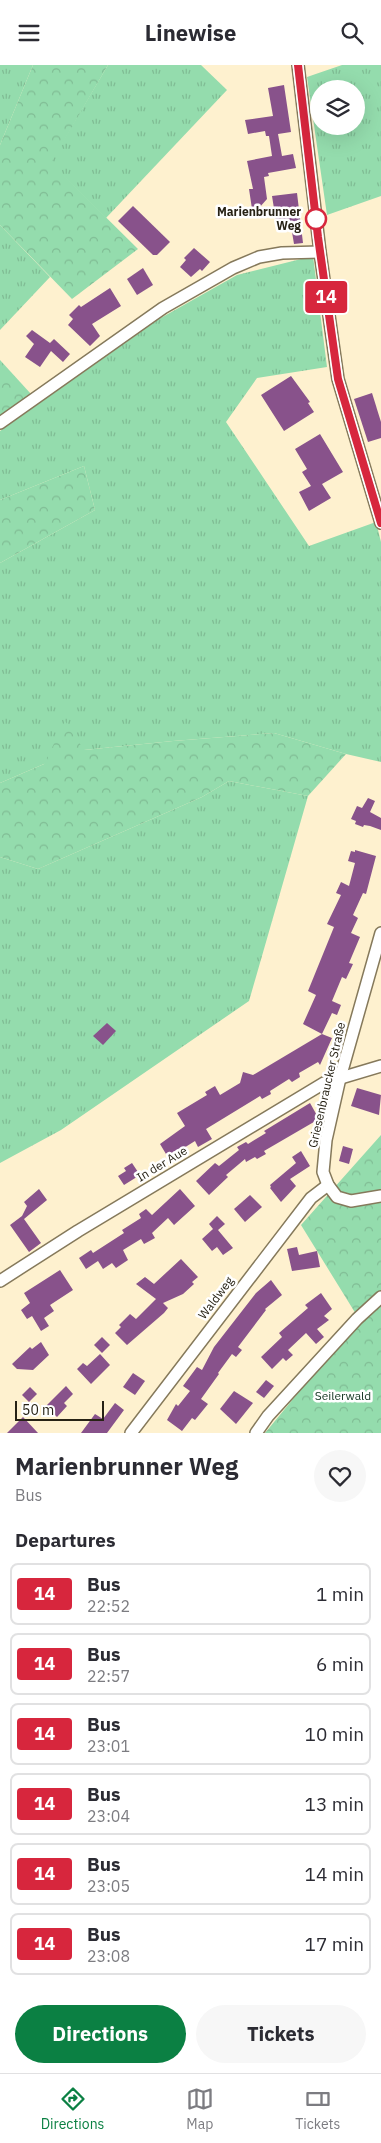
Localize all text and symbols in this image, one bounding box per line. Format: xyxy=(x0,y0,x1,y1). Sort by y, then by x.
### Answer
text: Linewise xyxy=(145,18,236,47)
icon: menu xyxy=(15,19,43,47)
icon: search xyxy=(338,19,366,47)
map controls xyxy=(310,80,365,135)
button: layers xyxy=(310,80,365,135)
place label: Marienbrunner Weg xyxy=(217,204,301,233)
marker: Marienbrunner Weg xyxy=(305,208,327,230)
line badge: 14 xyxy=(304,281,348,313)
text: 14 xyxy=(315,285,337,308)
street label: Griesenbraucker Straße xyxy=(305,1020,348,1149)
street label: In der Aue xyxy=(134,1142,190,1185)
street label: Waldweg xyxy=(195,1273,237,1322)
park label: Seilerwald xyxy=(315,1388,371,1403)
scale bar xyxy=(15,1398,104,1421)
text: 50 m xyxy=(22,1401,54,1419)
text: Marienbrunner Weg xyxy=(15,1450,238,1482)
button: heart xyxy=(314,1450,366,1502)
text: Bus xyxy=(15,1485,42,1505)
text: Departures xyxy=(15,1528,115,1552)
text: Bus xyxy=(87,1572,121,1596)
text: 14 xyxy=(34,1582,55,1605)
text: 1 min xyxy=(316,1582,364,1606)
text: 22:52 xyxy=(87,1596,130,1616)
text: Bus xyxy=(87,1642,121,1666)
text: 14 xyxy=(34,1652,55,1675)
text: 6 min xyxy=(316,1652,364,1676)
text: 22:57 xyxy=(87,1666,130,1686)
text: Bus xyxy=(87,1712,121,1736)
text: 14 xyxy=(34,1722,55,1745)
text: 10 min xyxy=(305,1722,364,1746)
text: 23:01 xyxy=(87,1736,130,1756)
text: Bus xyxy=(87,1782,121,1806)
text: 14 xyxy=(34,1792,55,1815)
text: 13 min xyxy=(305,1792,364,1816)
text: 23:04 xyxy=(87,1806,130,1826)
text: Bus xyxy=(87,1852,121,1876)
text: 14 xyxy=(34,1862,55,1885)
text: 14 min xyxy=(305,1862,364,1886)
text: 23:05 xyxy=(87,1876,130,1896)
text: Bus xyxy=(87,1922,121,1946)
text: 14 xyxy=(34,1932,55,1955)
text: 17 min xyxy=(305,1932,364,1956)
text: 23:08 xyxy=(87,1946,130,1966)
button: Directions xyxy=(15,2005,186,2063)
button: Tickets xyxy=(196,2005,366,2063)
tab: Directions xyxy=(41,2085,104,2133)
tab: Map xyxy=(186,2085,214,2133)
tab: Tickets xyxy=(295,2085,340,2133)

